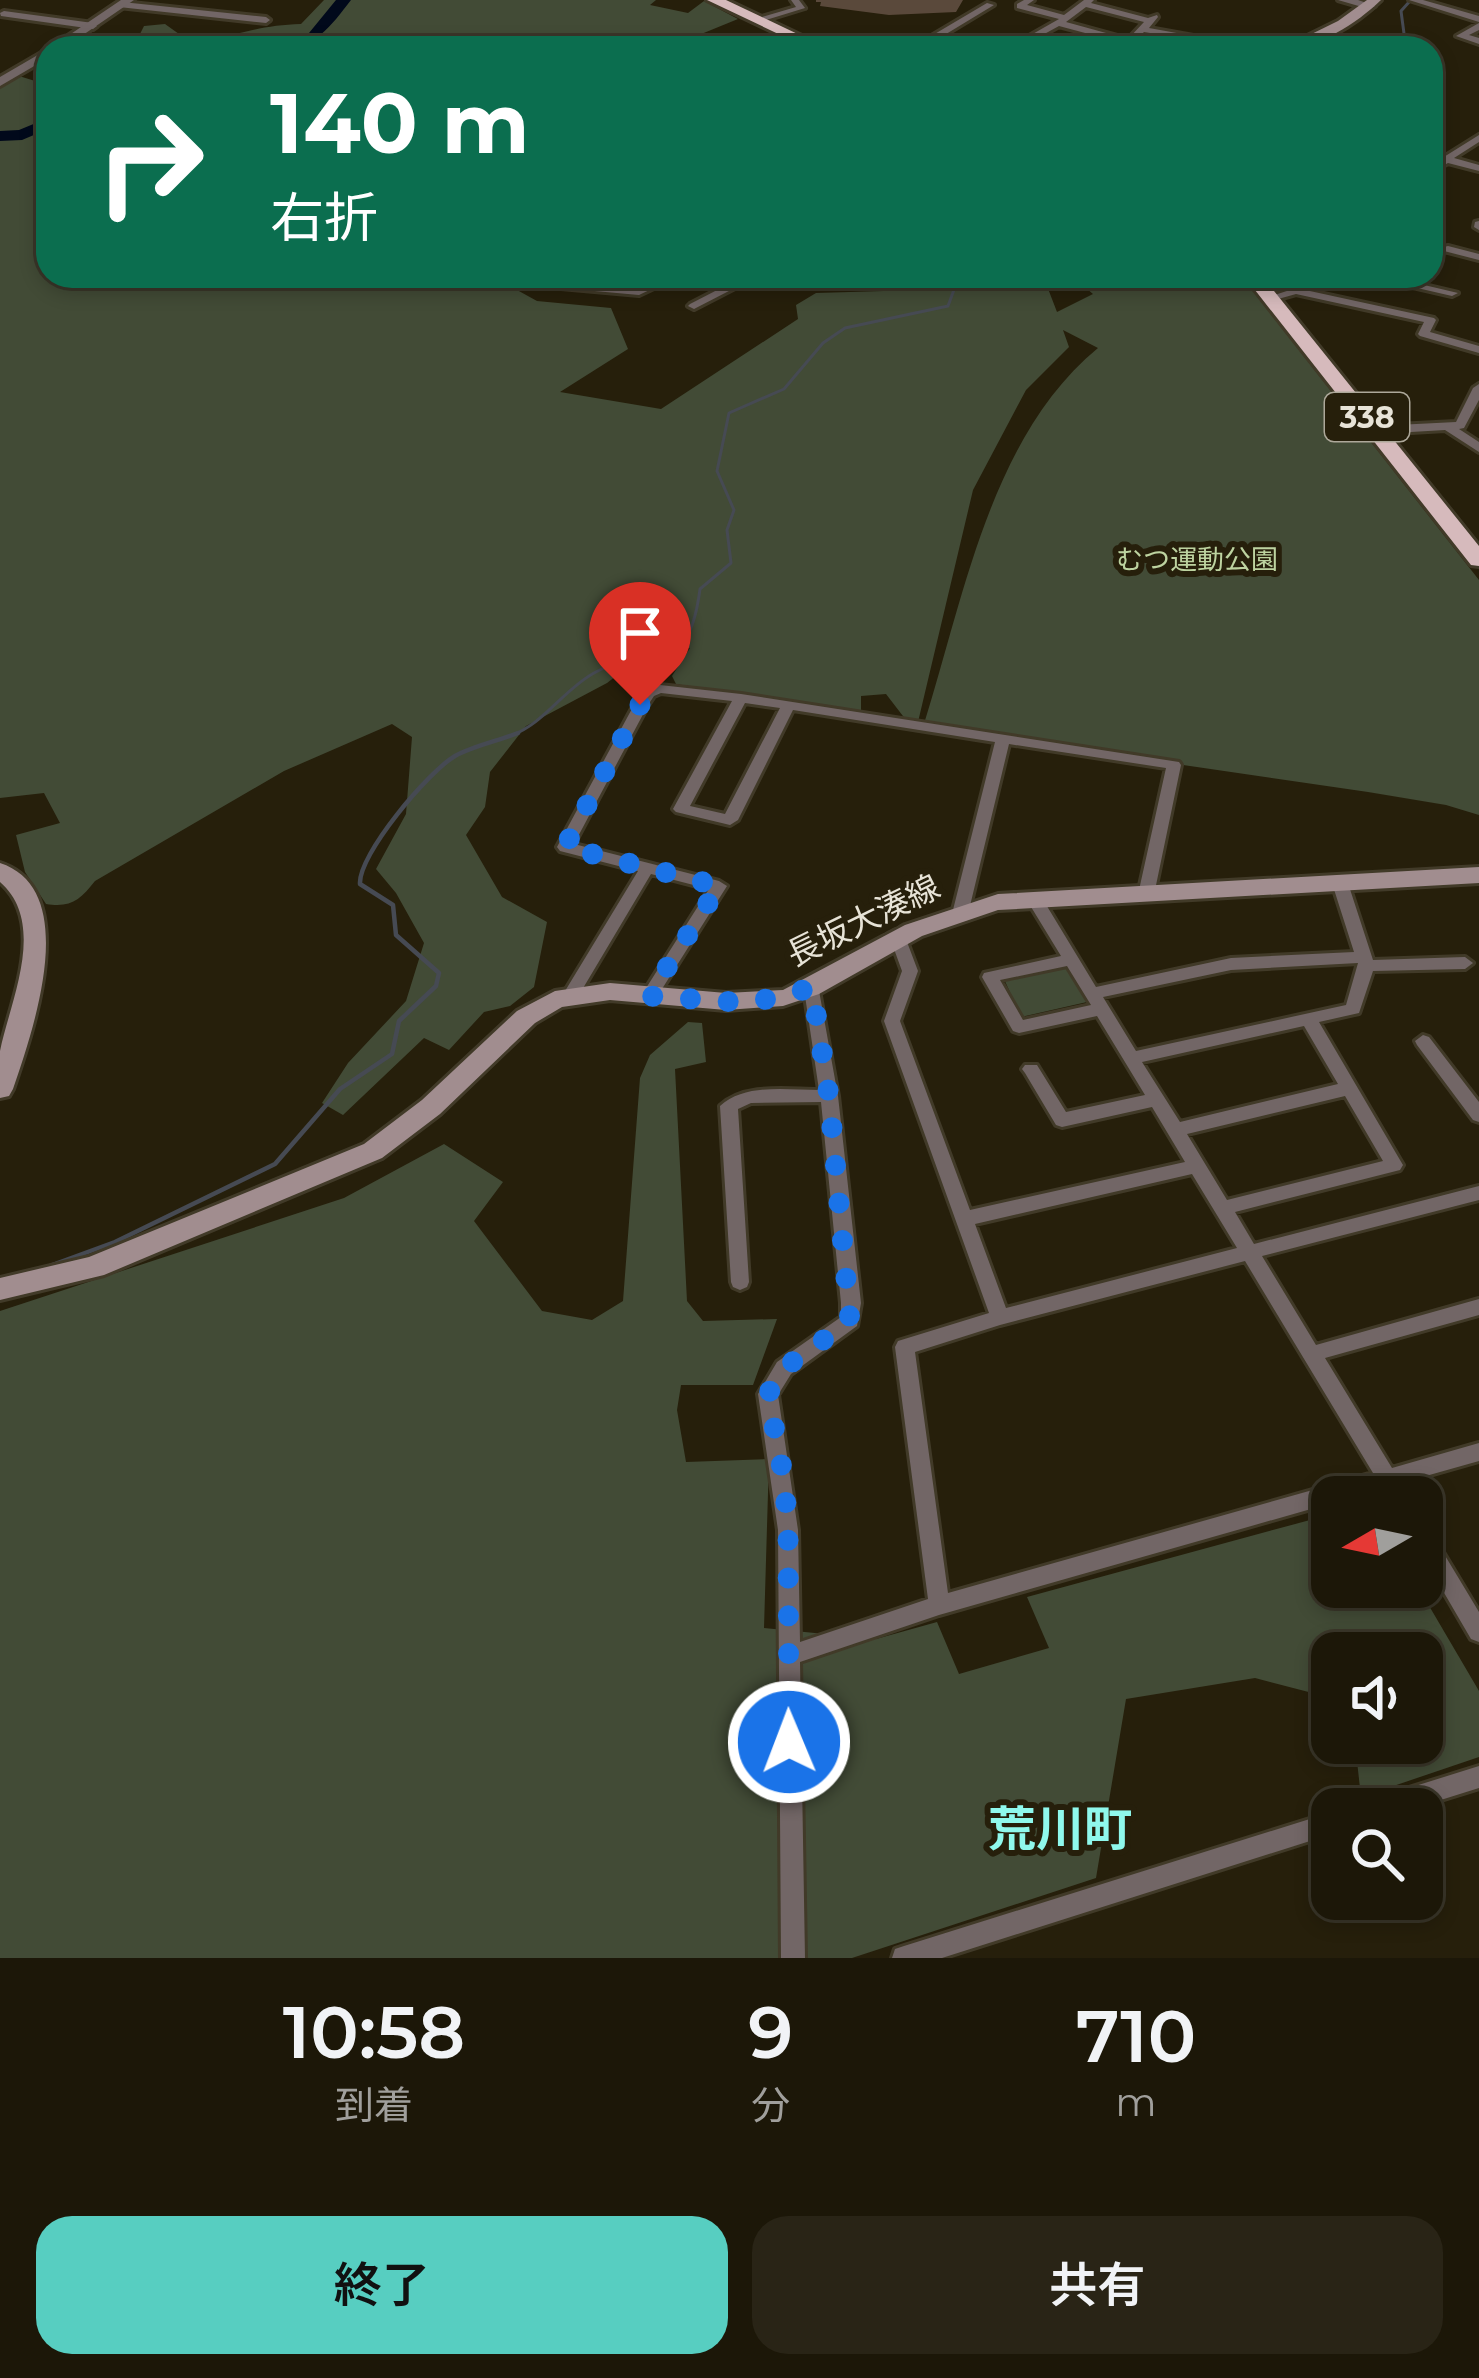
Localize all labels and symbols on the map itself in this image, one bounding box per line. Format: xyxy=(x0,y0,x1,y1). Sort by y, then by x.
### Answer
road number: 338 xyxy=(1325,393,1409,441)
park label: むつ運動公園 xyxy=(1116,543,1278,576)
pin xyxy=(589,582,691,705)
street label: 長坂大湊線 xyxy=(780,866,946,974)
north arrow xyxy=(1311,1476,1443,1608)
position arrow xyxy=(726,1679,852,1805)
district label: 荒川町 xyxy=(988,1800,1132,1858)

